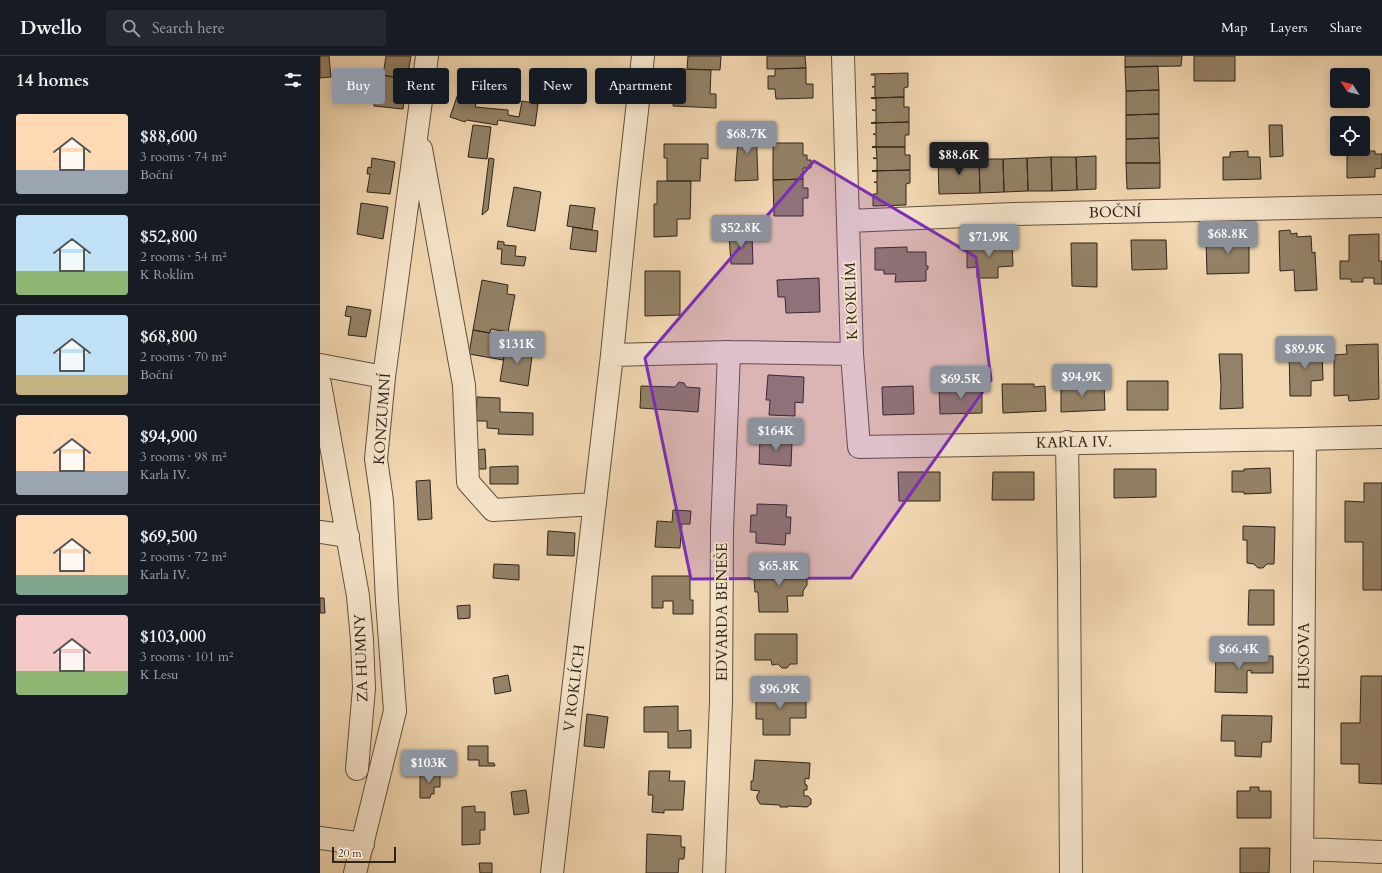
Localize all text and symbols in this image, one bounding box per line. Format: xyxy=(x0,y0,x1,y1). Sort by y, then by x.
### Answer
search box xyxy=(106,10,386,46)
text: Dwello xyxy=(20,15,82,41)
icon: search xyxy=(120,17,142,39)
text: Search here xyxy=(152,18,225,38)
text: Map xyxy=(1221,18,1248,37)
text: Layers xyxy=(1270,18,1308,37)
text: Share xyxy=(1330,18,1362,37)
chip: Buy xyxy=(332,68,385,104)
chip: Rent xyxy=(393,68,449,104)
chip: Filters xyxy=(457,68,521,104)
chip: New xyxy=(529,68,587,104)
chip: Apartment xyxy=(595,68,686,104)
north arrow xyxy=(1330,68,1370,108)
map controls xyxy=(1330,68,1370,156)
text: 14 homes xyxy=(16,69,89,92)
icon: filters xyxy=(282,69,304,91)
button: locate xyxy=(1330,116,1370,156)
pin: $68.7K xyxy=(714,121,780,155)
text: $88,600 xyxy=(140,125,197,148)
text: $68.7K xyxy=(727,125,767,143)
icon: home xyxy=(48,130,96,178)
pin: $88.6K xyxy=(926,142,992,176)
text: $88.6K xyxy=(939,146,979,164)
text: 3 rooms · 74 m² xyxy=(140,148,227,166)
text: Boční xyxy=(140,166,173,184)
street label: BOČNÍ xyxy=(1089,202,1141,222)
pin: $52.8K xyxy=(708,215,774,249)
text: $52.8K xyxy=(721,219,761,237)
pin: $68.8K xyxy=(1195,221,1261,255)
pin: $71.9K xyxy=(956,224,1022,258)
text: $52,800 xyxy=(140,225,197,248)
text: $68.8K xyxy=(1208,225,1248,243)
text: $71.9K xyxy=(969,228,1009,246)
icon: home xyxy=(48,231,96,279)
text: 2 rooms · 54 m² xyxy=(140,248,227,266)
street label: K ROKLÍM xyxy=(840,262,862,340)
text: K Roklím xyxy=(140,266,194,284)
text: $68,800 xyxy=(140,325,197,348)
icon: home xyxy=(48,331,96,379)
pin: $131K xyxy=(489,331,545,365)
text: $131K xyxy=(498,335,536,353)
pin: $89.9K xyxy=(1272,336,1338,370)
text: $89.9K xyxy=(1285,340,1325,358)
text: 2 rooms · 70 m² xyxy=(140,348,227,366)
pin: $94.9K xyxy=(1049,364,1115,398)
text: Boční xyxy=(140,366,173,384)
pin: $69.5K xyxy=(928,366,994,400)
text: $94.9K xyxy=(1062,368,1102,386)
text: $69.5K xyxy=(941,370,981,388)
street label: KONZUMNÍ xyxy=(369,372,395,466)
pin: $164K xyxy=(748,418,804,452)
text: $164K xyxy=(757,422,795,440)
text: $94,900 xyxy=(140,425,197,448)
icon: home xyxy=(48,431,96,479)
street label: KARLA IV. xyxy=(1036,431,1112,453)
text: 3 rooms · 98 m² xyxy=(140,448,227,466)
text: Karla IV. xyxy=(140,466,190,484)
text: $69,500 xyxy=(140,525,197,548)
icon: home xyxy=(48,531,96,579)
street label: EDVARDA BENEŠE xyxy=(712,543,732,681)
text: 2 rooms · 72 m² xyxy=(140,548,227,566)
pin: $65.8K xyxy=(746,553,812,587)
text: $65.8K xyxy=(759,557,799,575)
text: Karla IV. xyxy=(140,566,190,584)
street label: ZA HUMNY xyxy=(349,613,373,702)
street label: HUSOVA xyxy=(1294,622,1314,689)
text: $103,000 xyxy=(140,625,206,648)
icon: home xyxy=(48,631,96,679)
pin: $66.4K xyxy=(1206,636,1272,670)
text: $66.4K xyxy=(1219,640,1259,658)
street label: V ROKLÍCH xyxy=(559,643,589,733)
text: 3 rooms · 101 m² xyxy=(140,648,233,666)
text: K Lesu xyxy=(140,666,178,684)
pin: $96.9K xyxy=(747,676,813,710)
text: $96.9K xyxy=(760,680,800,698)
pin: $103K xyxy=(401,750,457,784)
text: $103K xyxy=(410,754,448,772)
scale bar xyxy=(332,845,396,864)
text: 20 m xyxy=(338,846,362,861)

